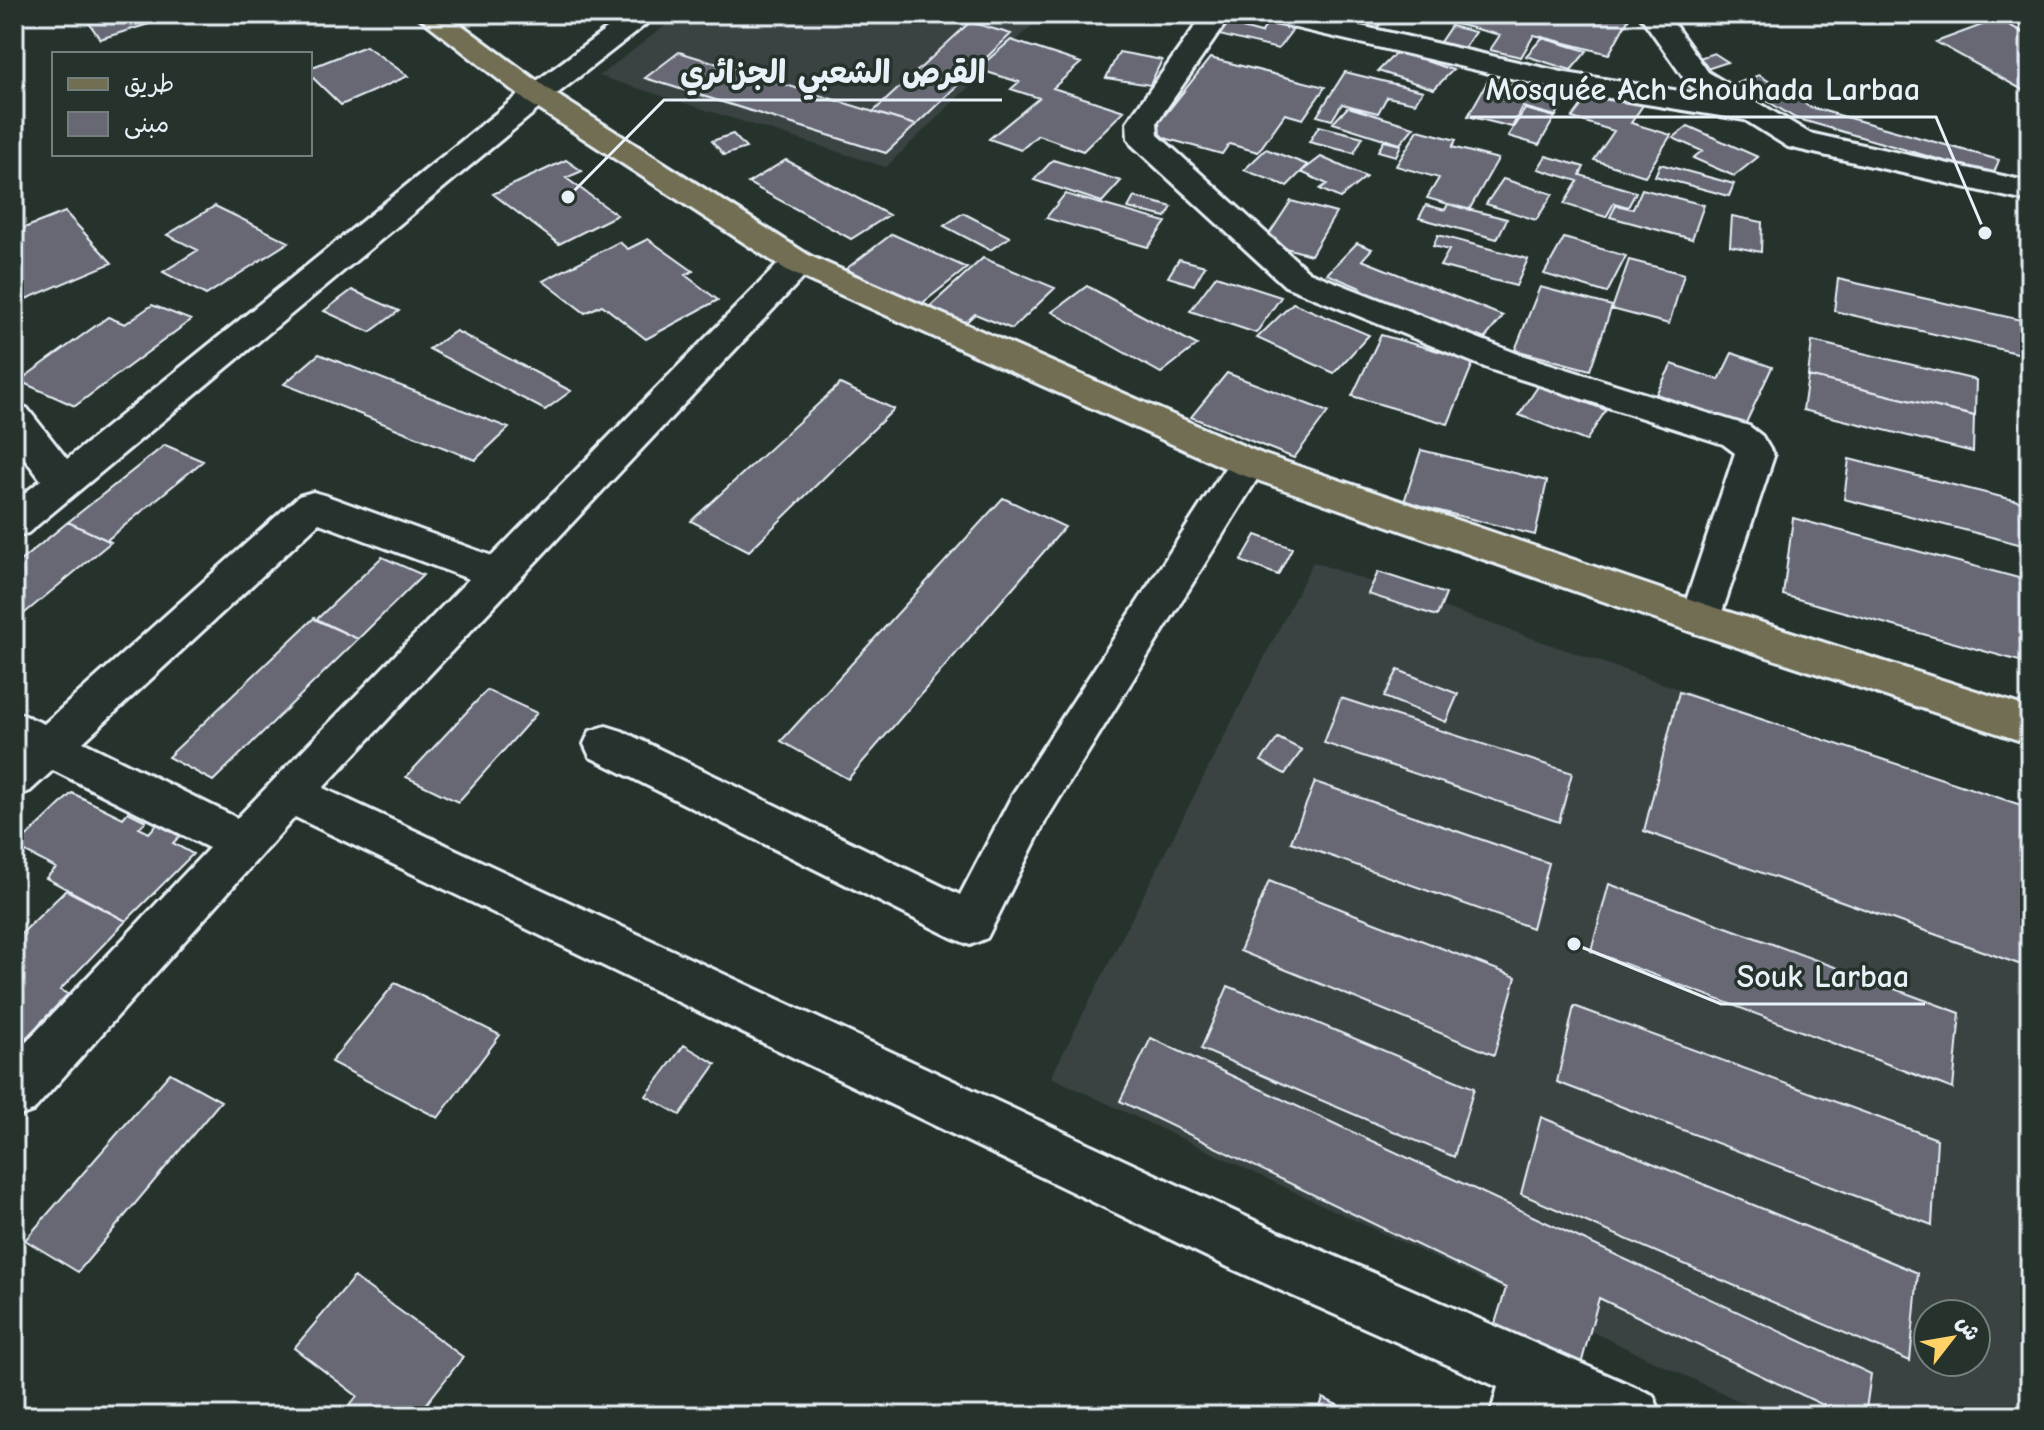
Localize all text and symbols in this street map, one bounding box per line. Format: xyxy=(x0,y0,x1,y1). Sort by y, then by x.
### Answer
callout: القرص الشعبي الجزائري xyxy=(664,44,1002,100)
legend xyxy=(52,52,312,156)
text: القرص الشعبي الجزائري xyxy=(680,54,986,101)
callout: Mosquée Ach Chouhada Larbaa xyxy=(1470,61,1936,117)
text: طريق xyxy=(124,70,174,98)
text: Mosquée Ach Chouhada Larbaa xyxy=(1486,71,1920,108)
text: مبنى xyxy=(124,110,169,139)
callout: Souk Larbaa xyxy=(1721,948,1925,1004)
text: Souk Larbaa xyxy=(1737,958,1909,995)
north arrow xyxy=(1912,1298,1992,1378)
text: ش xyxy=(1951,1311,1986,1345)

